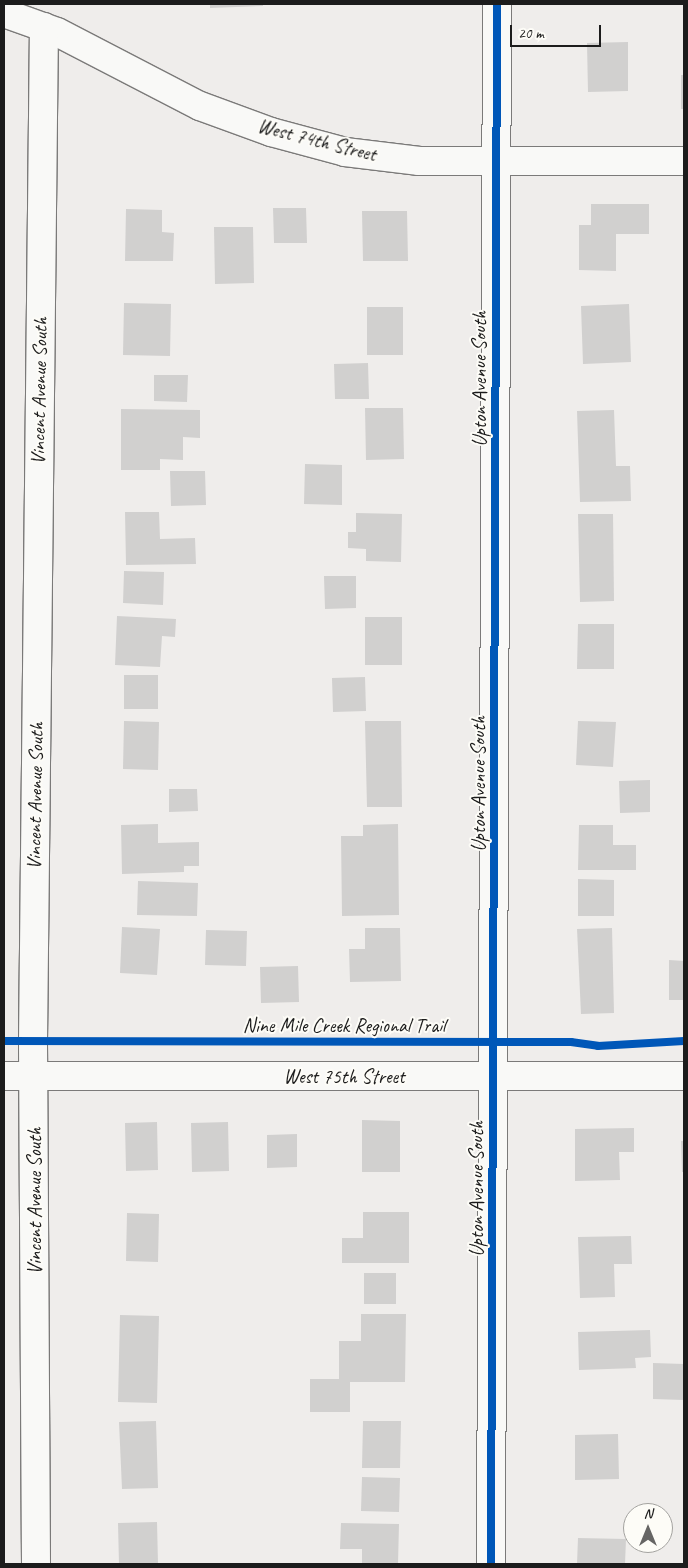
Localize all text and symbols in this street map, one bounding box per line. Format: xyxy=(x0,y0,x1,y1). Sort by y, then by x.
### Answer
scale bar xyxy=(513,15,604,47)
text: 20 m xyxy=(518,24,544,43)
street label: West 74th Street xyxy=(255,114,379,166)
street label: Upton Avenue South xyxy=(467,311,491,447)
street label: Vincent Avenue South xyxy=(26,317,52,465)
street label: Upton Avenue South xyxy=(466,716,490,852)
street label: Vincent Avenue South xyxy=(22,722,48,870)
street label: Nine Mile Creek Regional Trail xyxy=(243,1013,445,1037)
street label: West 75th Street xyxy=(283,1064,405,1088)
street label: Upton Avenue South xyxy=(464,1121,488,1257)
street label: Vincent Avenue South xyxy=(22,1128,46,1274)
north arrow xyxy=(623,1503,673,1553)
text: N xyxy=(644,1505,652,1522)

